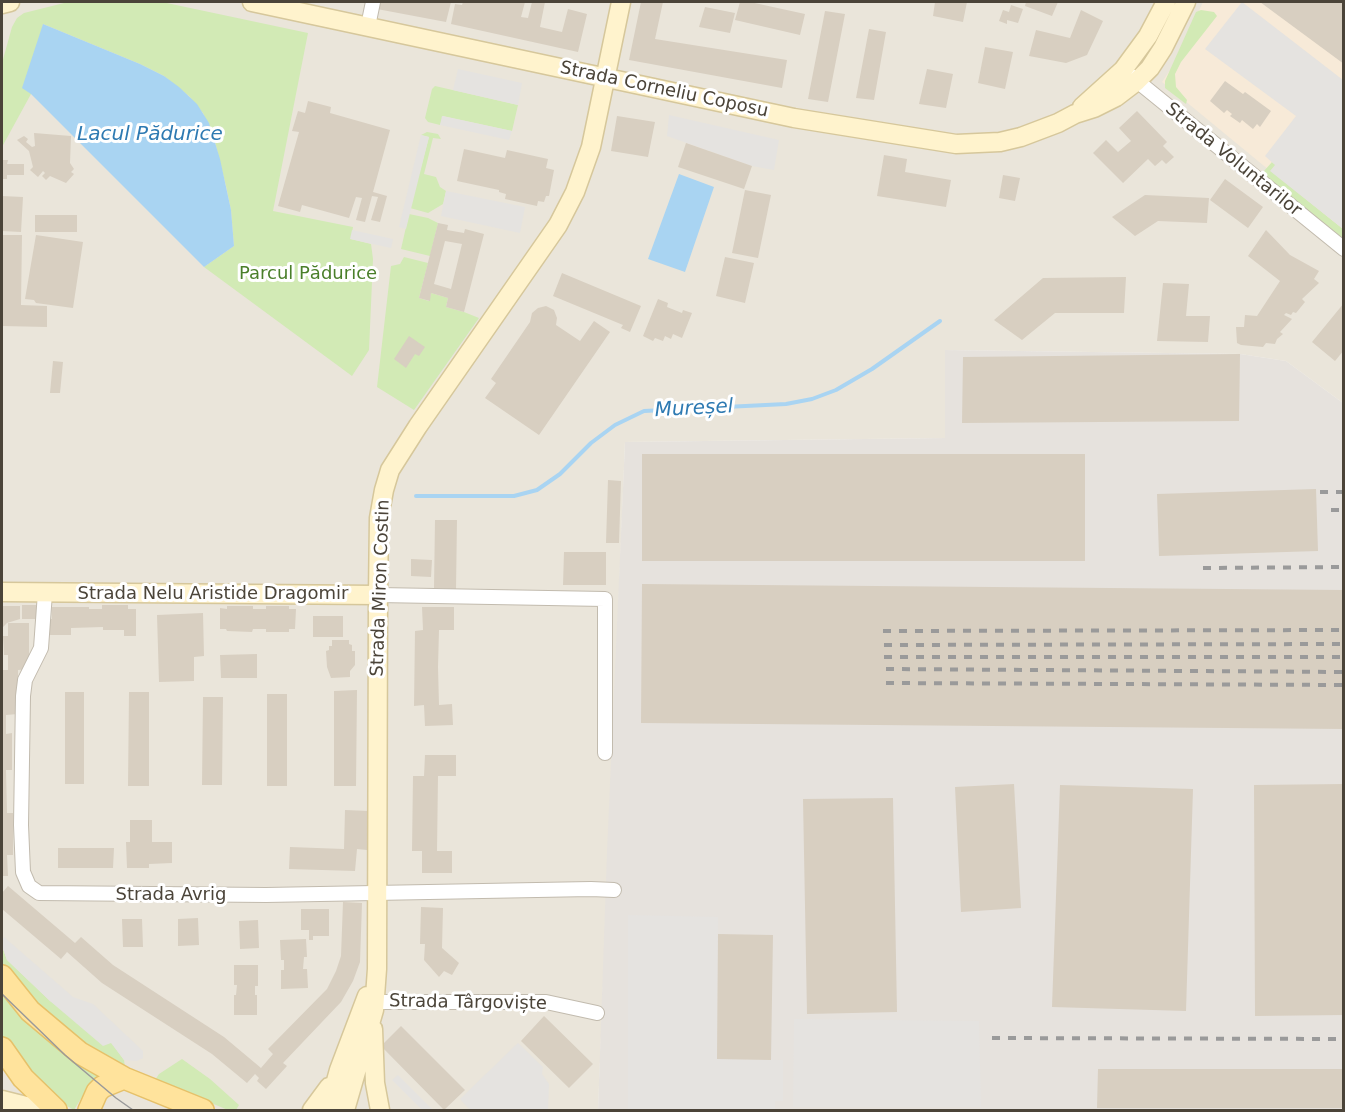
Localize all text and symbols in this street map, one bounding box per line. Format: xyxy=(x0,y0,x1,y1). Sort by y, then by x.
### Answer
street label: Strada Corneliu Coposu xyxy=(558,57,770,123)
street label: Strada Voluntarilor xyxy=(1161,99,1305,221)
water label: Lacul Pădurice xyxy=(77,123,223,147)
park label: Parcul Pădurice xyxy=(239,263,377,285)
water label: Mureșel xyxy=(654,395,734,423)
street label: Strada Miron Costin xyxy=(367,499,395,677)
street label: Strada Nelu Aristide Dragomir xyxy=(78,583,348,605)
street label: Strada Avrig xyxy=(116,884,226,906)
street label: Strada Târgoviște xyxy=(389,991,547,1015)

